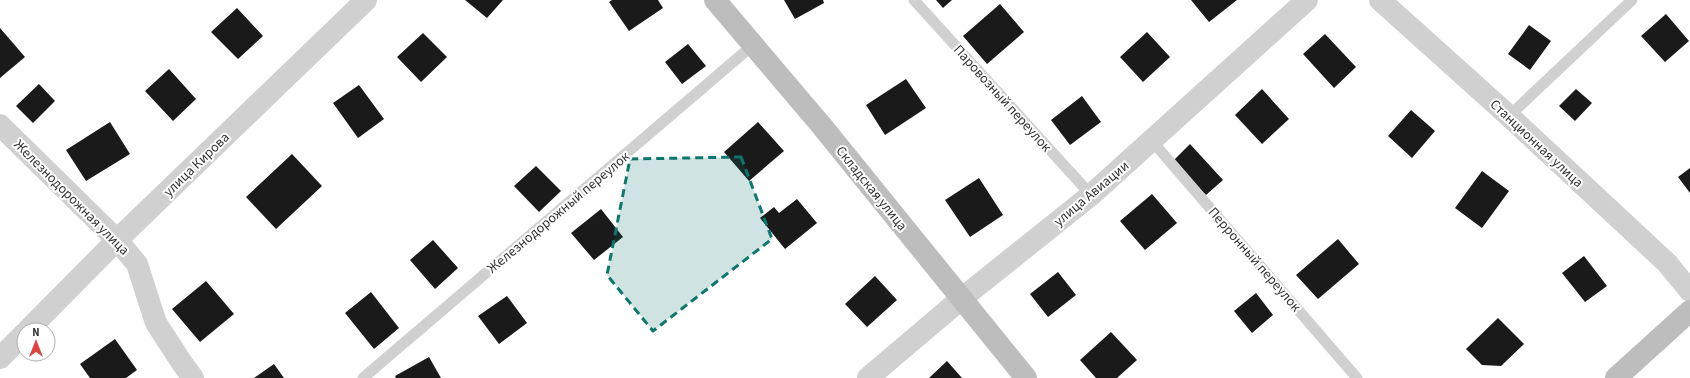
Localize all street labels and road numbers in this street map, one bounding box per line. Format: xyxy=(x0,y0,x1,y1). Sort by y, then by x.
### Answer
street label: Паровозный переулок xyxy=(949,41,1056,157)
street label: Станционная улица xyxy=(1485,95,1588,192)
street label: улица Кирова xyxy=(159,128,234,201)
street label: Железнодорожная улица xyxy=(9,135,134,260)
street label: Складская улица xyxy=(831,142,912,235)
street label: Железнодорожный переулок xyxy=(483,147,634,278)
street label: улица Авиации xyxy=(1050,156,1134,231)
street label: Перронный переулок xyxy=(1203,203,1305,316)

